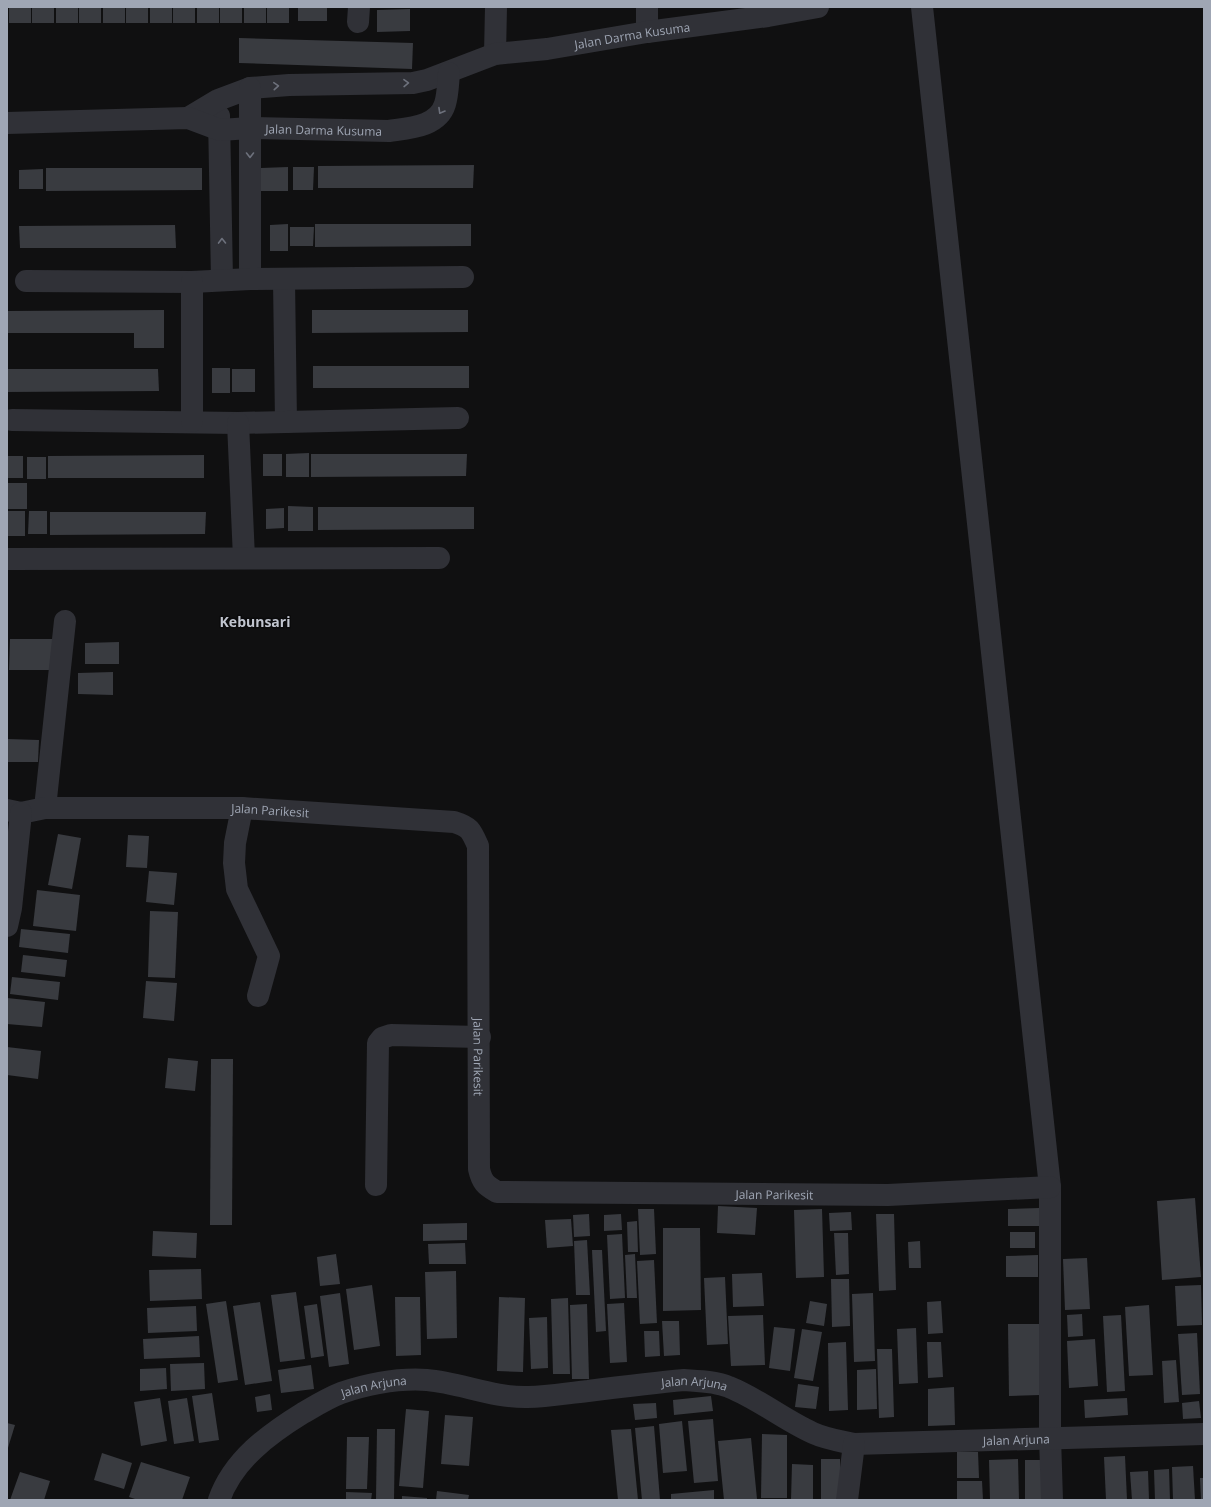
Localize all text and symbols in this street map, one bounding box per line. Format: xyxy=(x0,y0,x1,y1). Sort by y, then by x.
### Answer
street label: Jalan Darma Kusuma xyxy=(572,18,691,53)
one-way arrow xyxy=(403,79,409,87)
one-way arrow xyxy=(273,81,279,90)
one-way arrow xyxy=(439,107,446,114)
street label: Jalan Darma Kusuma xyxy=(264,120,382,139)
one-way arrow xyxy=(246,152,254,158)
one-way arrow xyxy=(218,238,226,244)
district label: Kebunsari xyxy=(220,612,290,631)
street label: Jalan Parikesit xyxy=(230,799,310,821)
street label: Jalan Parikesit xyxy=(470,1017,487,1096)
street label: Jalan Parikesit xyxy=(734,1185,814,1203)
street label: Jalan Arjuna xyxy=(338,1371,407,1401)
street label: Jalan Arjuna xyxy=(659,1371,730,1394)
street label: Jalan Arjuna xyxy=(982,1430,1050,1449)

